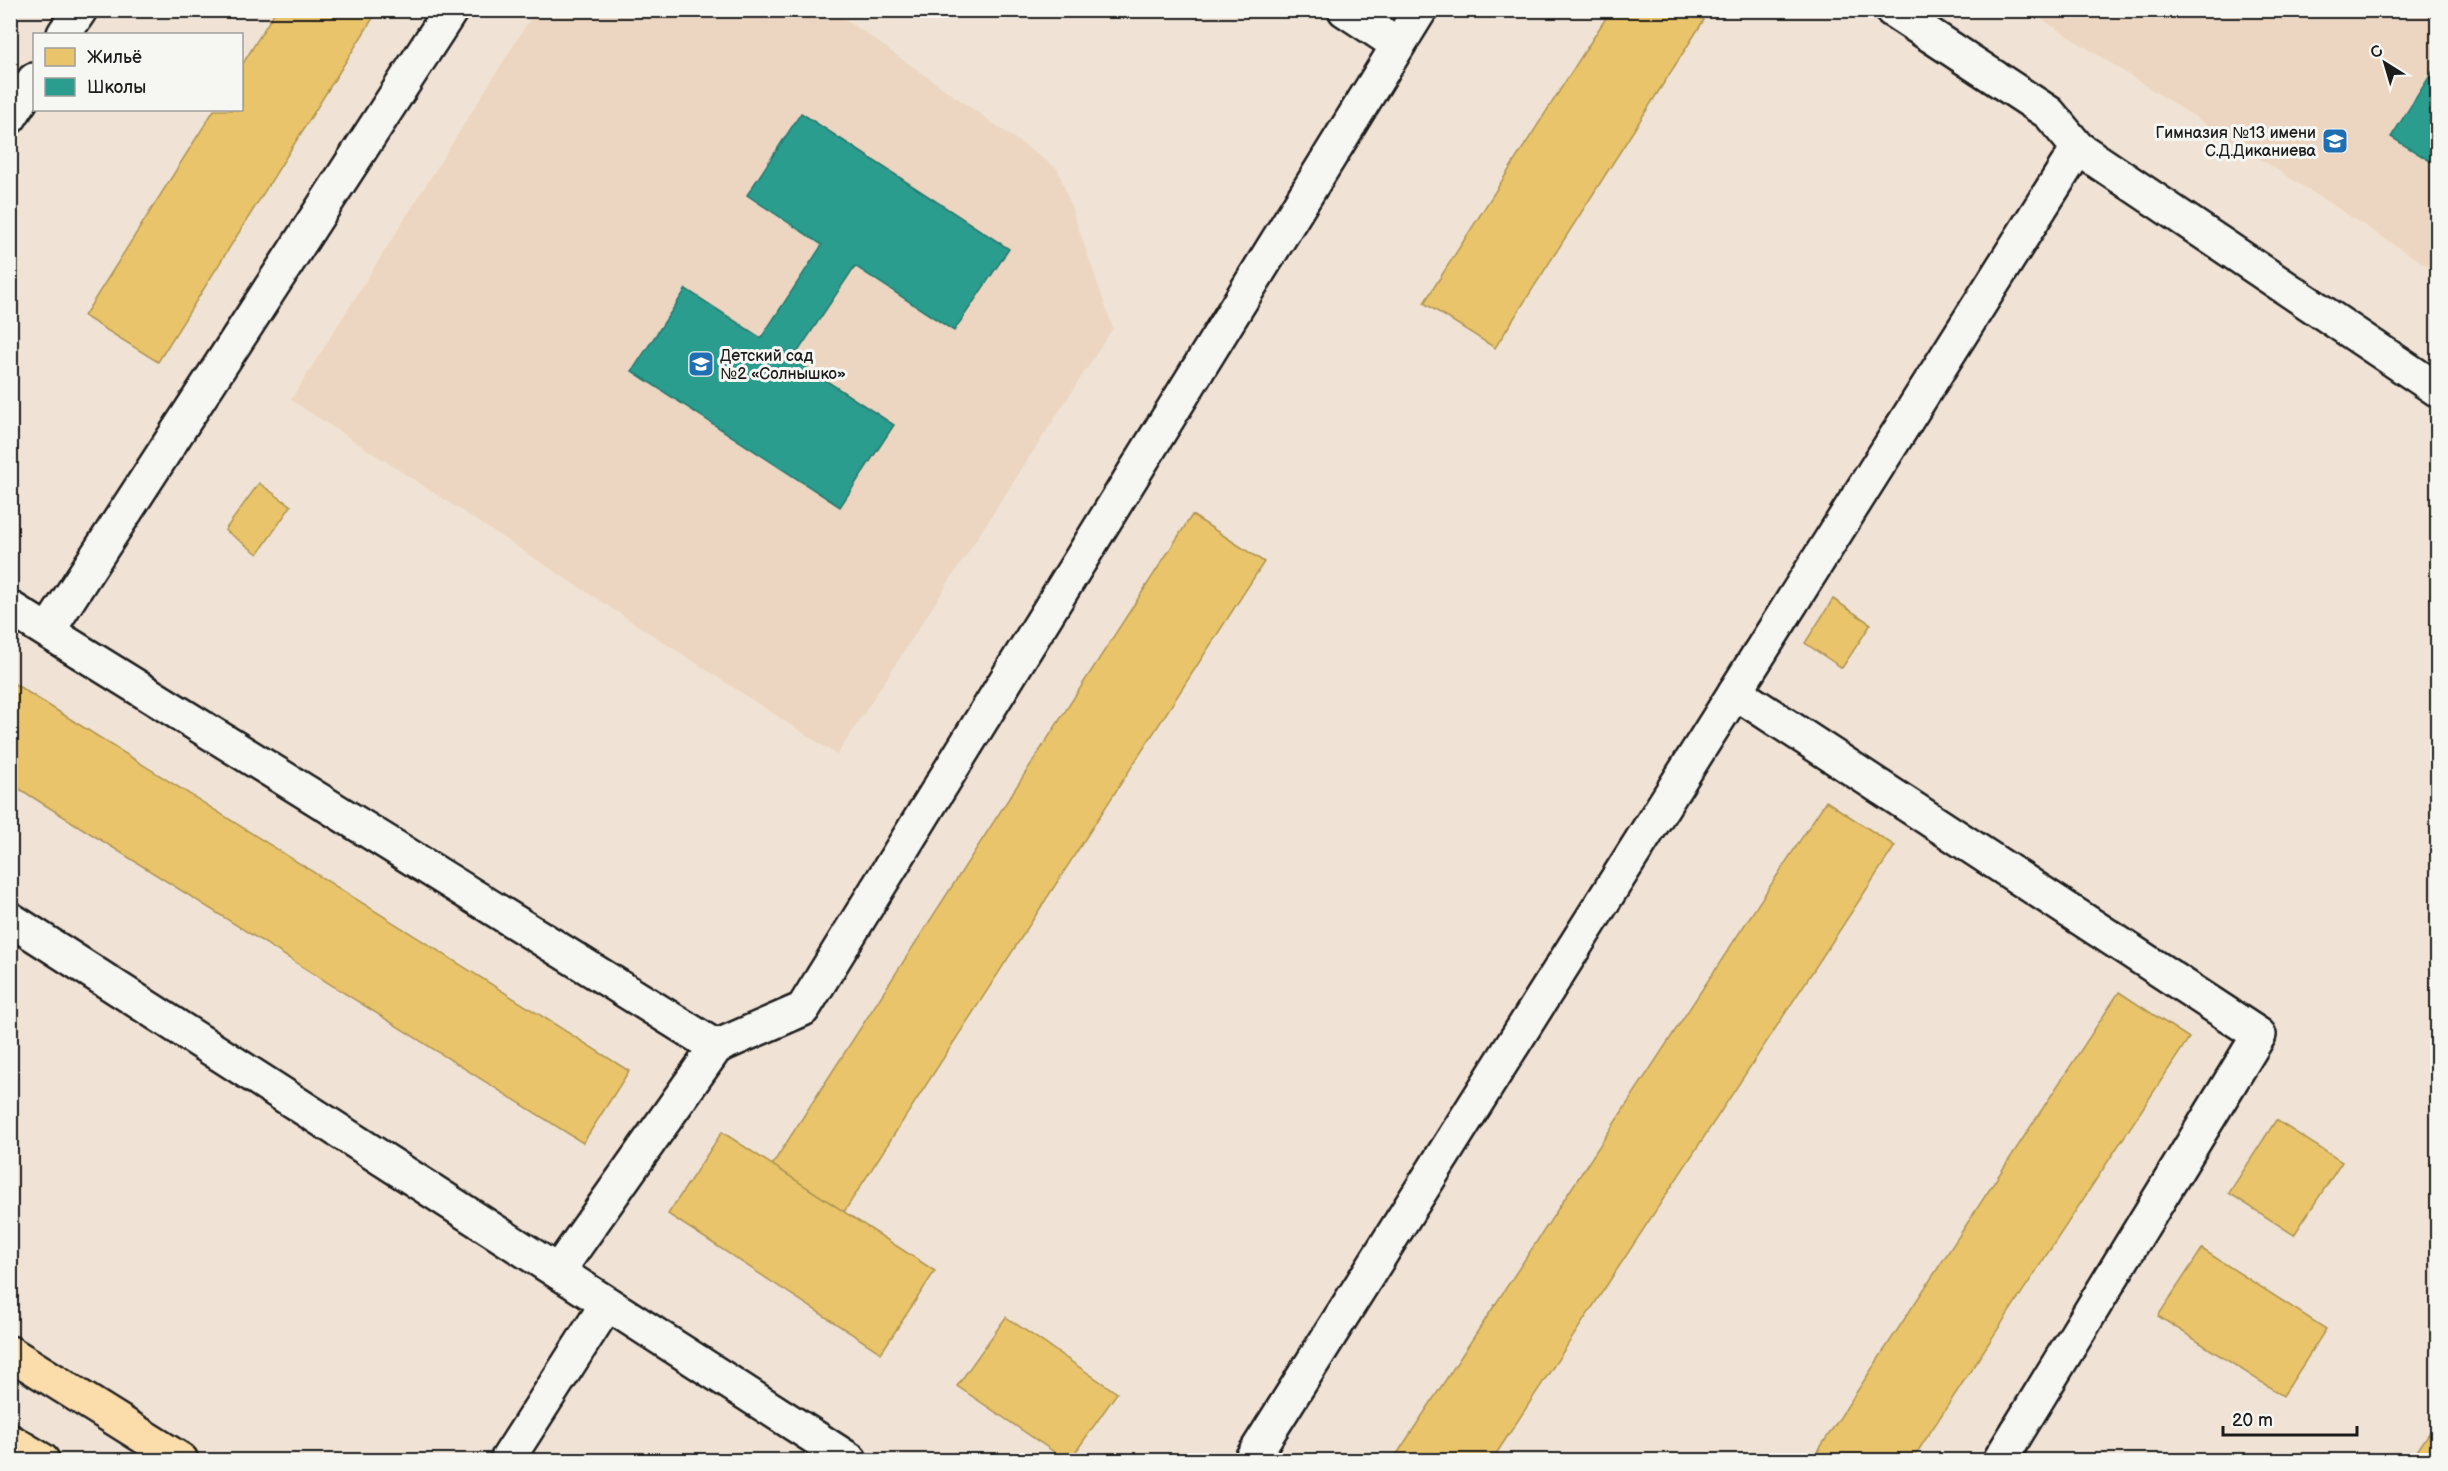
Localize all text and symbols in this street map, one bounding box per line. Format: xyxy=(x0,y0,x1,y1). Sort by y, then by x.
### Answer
legend xyxy=(33,33,243,111)
north arrow xyxy=(2355,33,2415,93)
text: С xyxy=(2367,41,2387,63)
text: Жильё xyxy=(87,47,142,68)
text: Школы xyxy=(87,77,146,98)
place label: Гимназия №13 имени С.Д.Диканиева xyxy=(2155,124,2317,161)
school or university icon: Гимназия №13 имени С.Д.Диканиева xyxy=(2320,126,2350,156)
place label: Детский сад №2 «Солнышко» xyxy=(720,347,846,384)
school or university icon: Детский сад №2 «Солнышко» xyxy=(686,349,716,379)
scale bar xyxy=(2223,1399,2356,1437)
text: 20 m xyxy=(2232,1410,2273,1431)

